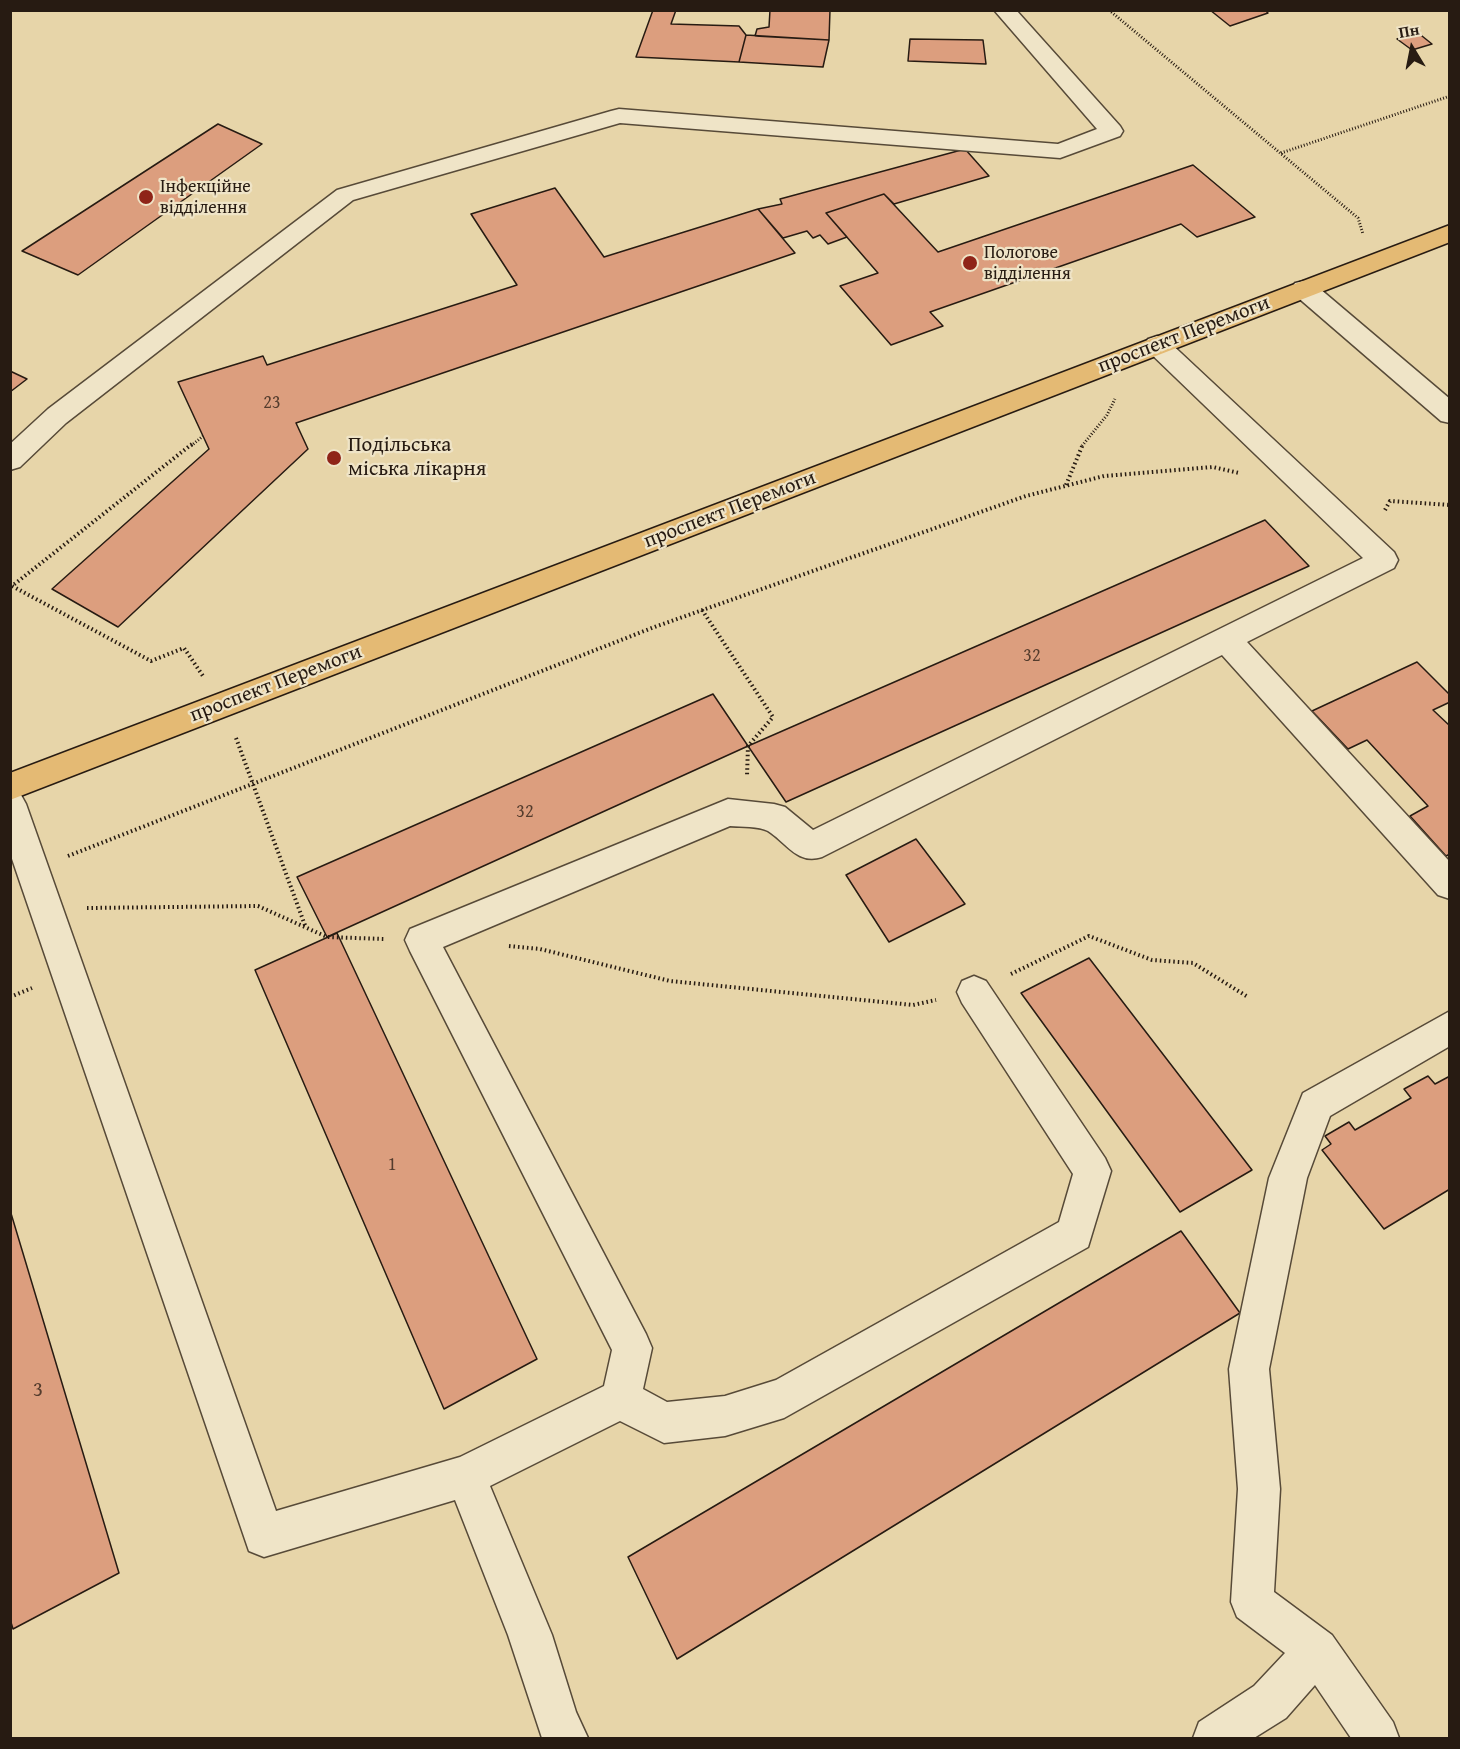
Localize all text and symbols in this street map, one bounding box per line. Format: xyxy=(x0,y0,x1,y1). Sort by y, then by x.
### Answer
text: Пн xyxy=(1397,17,1421,44)
north arrow xyxy=(1382,18,1442,78)
place label: Інфекційне відділення xyxy=(160,176,251,219)
marker: Інфекційне відділення xyxy=(137,188,155,206)
place label: Пологове відділення xyxy=(984,242,1071,284)
marker: Пологове відділення xyxy=(961,254,979,272)
street label: проспект Перемоги xyxy=(1094,291,1274,379)
house number: 23 xyxy=(263,392,281,414)
place label: Подільська міська лікарня xyxy=(348,433,486,483)
marker: Подільська міська лікарня xyxy=(325,449,343,467)
street label: проспект Перемоги xyxy=(640,466,820,554)
street label: проспект Перемоги xyxy=(186,640,366,728)
house number: 32 xyxy=(1023,645,1041,667)
house number: 32 xyxy=(516,801,534,823)
house number: 1 xyxy=(388,1154,396,1176)
house number: 3 xyxy=(33,1378,43,1404)

